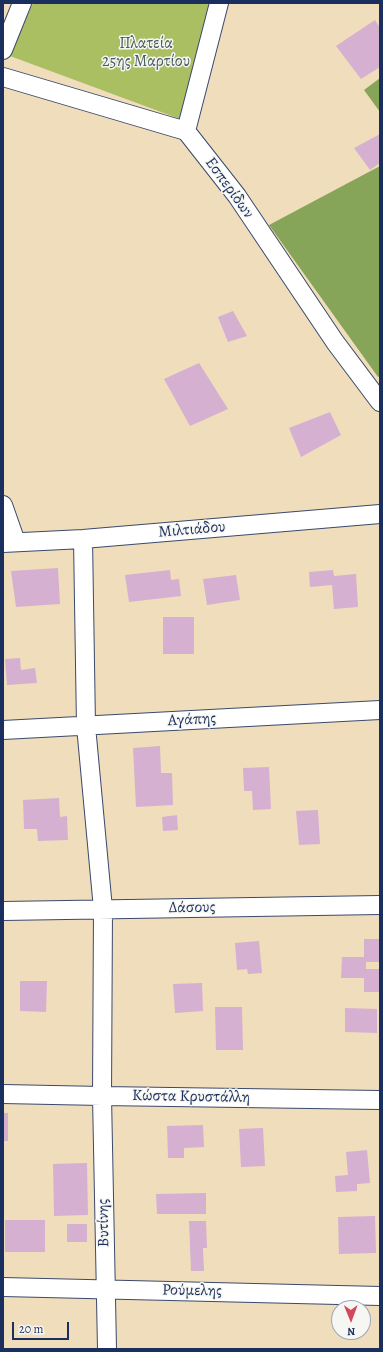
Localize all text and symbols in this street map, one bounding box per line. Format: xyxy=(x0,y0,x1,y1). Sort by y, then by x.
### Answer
park label: Πλατεία 25ης Μαρτίου xyxy=(102,34,190,72)
street label: Εσπερίδων xyxy=(200,154,258,222)
street label: Μιλτιάδου xyxy=(158,518,226,542)
street label: Αγάπης xyxy=(167,709,217,731)
street label: Δάσους xyxy=(168,898,216,918)
street label: Κώστα Κρυστάλλη xyxy=(132,1086,250,1108)
street label: Βυτίνης xyxy=(94,1199,114,1247)
street label: Ρούμελης xyxy=(162,1281,222,1301)
north arrow xyxy=(331,1300,371,1340)
scale bar xyxy=(14,1314,71,1340)
text: 20 m xyxy=(19,1321,43,1337)
text: N xyxy=(347,1324,355,1339)

